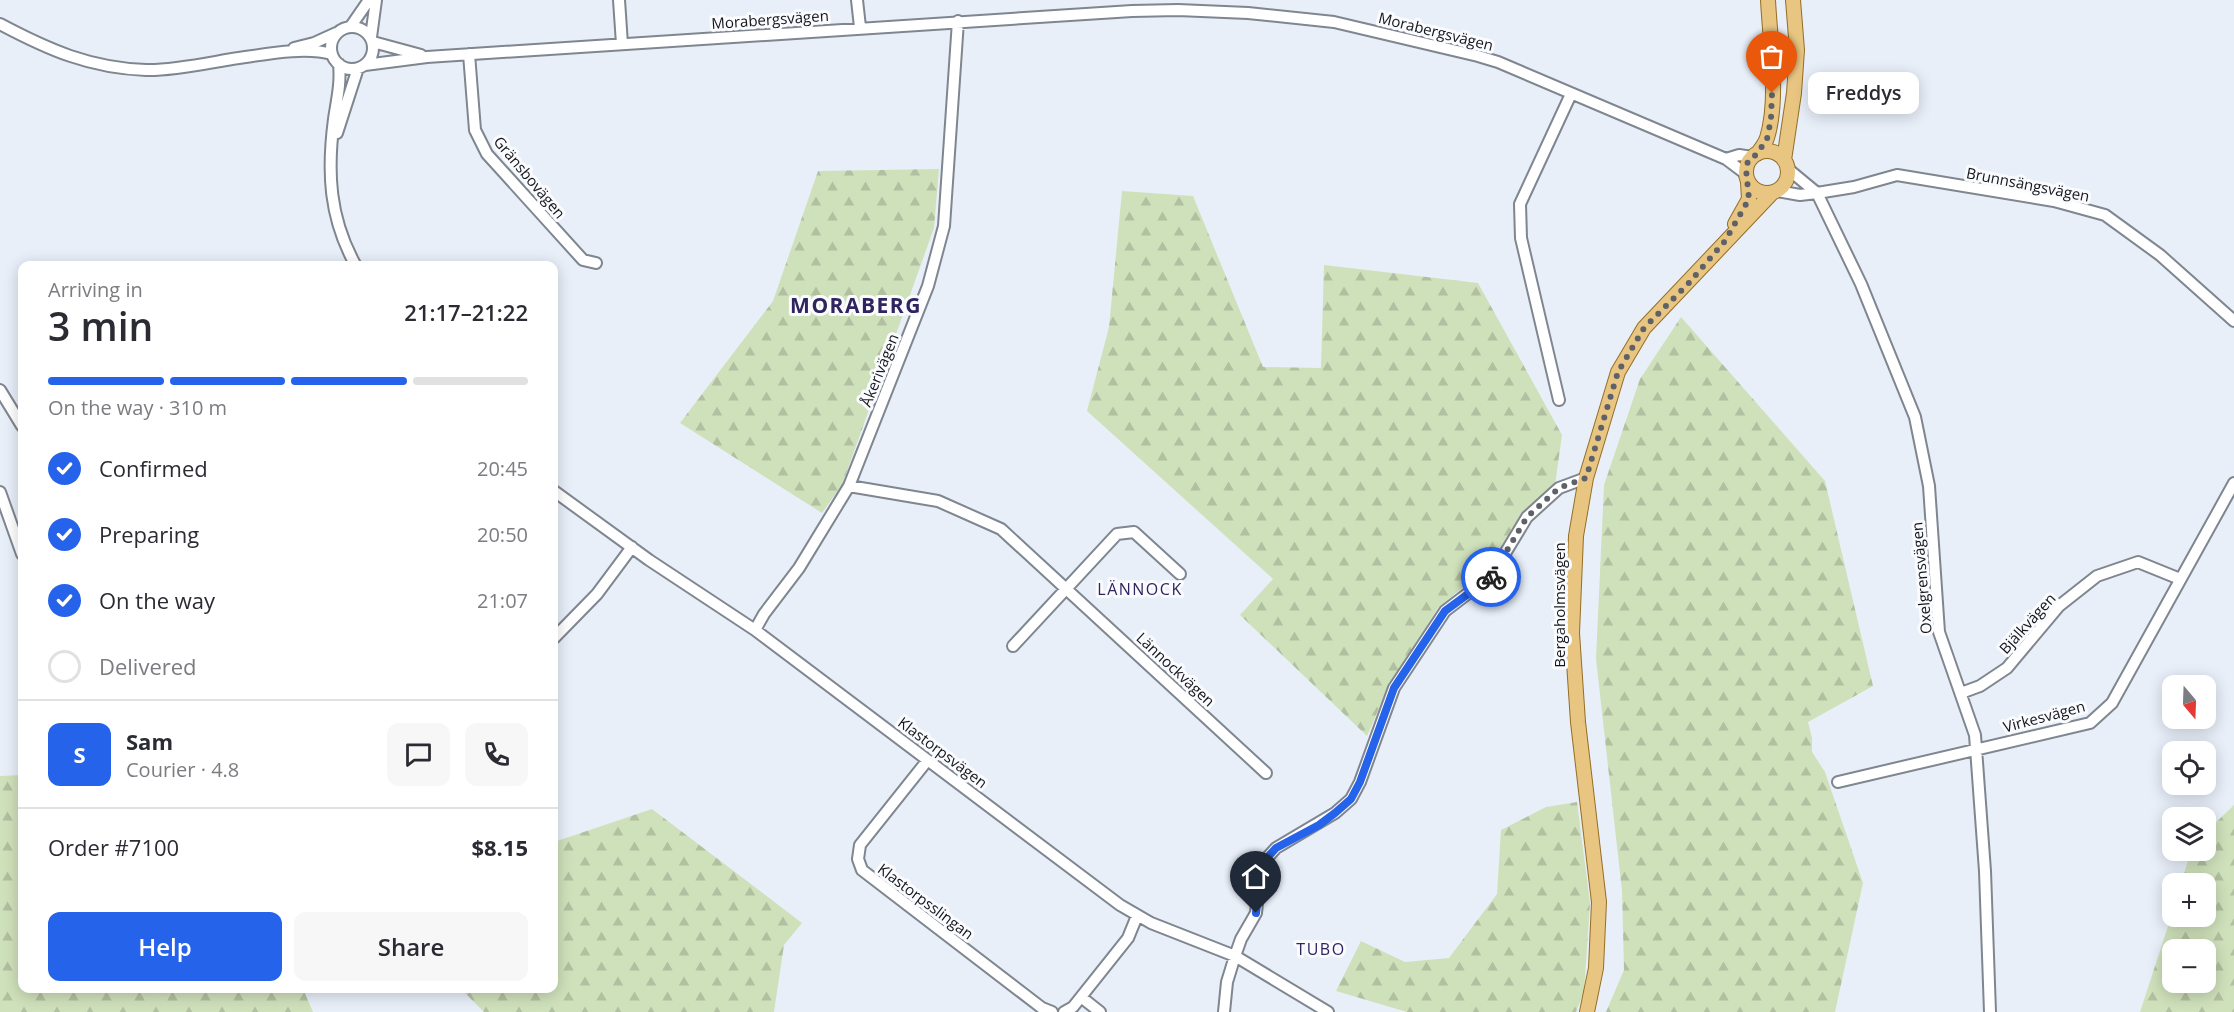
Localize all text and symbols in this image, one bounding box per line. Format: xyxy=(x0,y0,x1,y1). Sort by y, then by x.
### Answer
street label: Morabergsvägen xyxy=(711,5,829,33)
street label: Morabergsvägen xyxy=(1377,7,1495,55)
pin xyxy=(1746,31,1797,93)
icon: bag xyxy=(1755,40,1788,73)
callout: Freddys xyxy=(1808,72,1919,114)
text: Freddys xyxy=(1825,79,1902,106)
street label: Gränsbovägen xyxy=(490,132,570,222)
street label: Brunnsängsvägen xyxy=(1965,162,2091,206)
text: Arriving in xyxy=(48,276,143,303)
district label: MORABERG xyxy=(790,291,922,319)
text: 21:17–21:22 xyxy=(404,297,528,327)
text: 3 min xyxy=(48,299,153,352)
street label: Åkerivägen xyxy=(855,330,903,410)
text: On the way · 310 m xyxy=(48,394,227,421)
icon: check xyxy=(48,452,81,485)
text: Confirmed xyxy=(99,453,208,483)
text: 20:45 xyxy=(477,455,528,482)
icon: check xyxy=(48,518,81,551)
text: Preparing xyxy=(99,519,199,549)
text: 20:50 xyxy=(477,521,528,548)
street label: Oxelgrensvägen xyxy=(1906,521,1936,635)
street label: Bergaholmsvägen xyxy=(1549,542,1569,668)
courier xyxy=(1461,547,1521,607)
icon: bike xyxy=(1475,561,1508,594)
district label: LÄNNOCK xyxy=(1097,578,1183,600)
icon: check xyxy=(48,584,81,617)
text: On the way xyxy=(99,585,215,615)
text: 21:07 xyxy=(477,587,528,614)
street label: Bjälkvägen xyxy=(1994,588,2060,658)
street label: Lännockvägen xyxy=(1133,628,1219,710)
text: Delivered xyxy=(99,651,197,681)
north arrow xyxy=(2162,675,2216,729)
map controls xyxy=(2162,675,2216,993)
street label: Virkesvägen xyxy=(2001,695,2087,737)
street label: Klastorpsvägen xyxy=(894,712,992,792)
button: chat xyxy=(387,723,450,786)
button: phone xyxy=(465,723,528,786)
text: Sam xyxy=(126,726,173,756)
text: S xyxy=(73,739,86,769)
button: locate xyxy=(2162,741,2216,795)
text: Courier · 4.8 xyxy=(126,756,239,783)
button: layers xyxy=(2162,807,2216,861)
text: Order #7100 xyxy=(48,832,179,862)
text: $8.15 xyxy=(471,832,528,862)
pin xyxy=(1230,851,1281,913)
street label: Klastorpsslingan xyxy=(874,858,978,944)
icon: home xyxy=(1239,860,1272,893)
button: + xyxy=(2162,873,2216,927)
button: Help xyxy=(48,912,282,981)
button: Share xyxy=(294,912,528,981)
district label: TUBO xyxy=(1296,938,1346,960)
button: − xyxy=(2162,939,2216,993)

